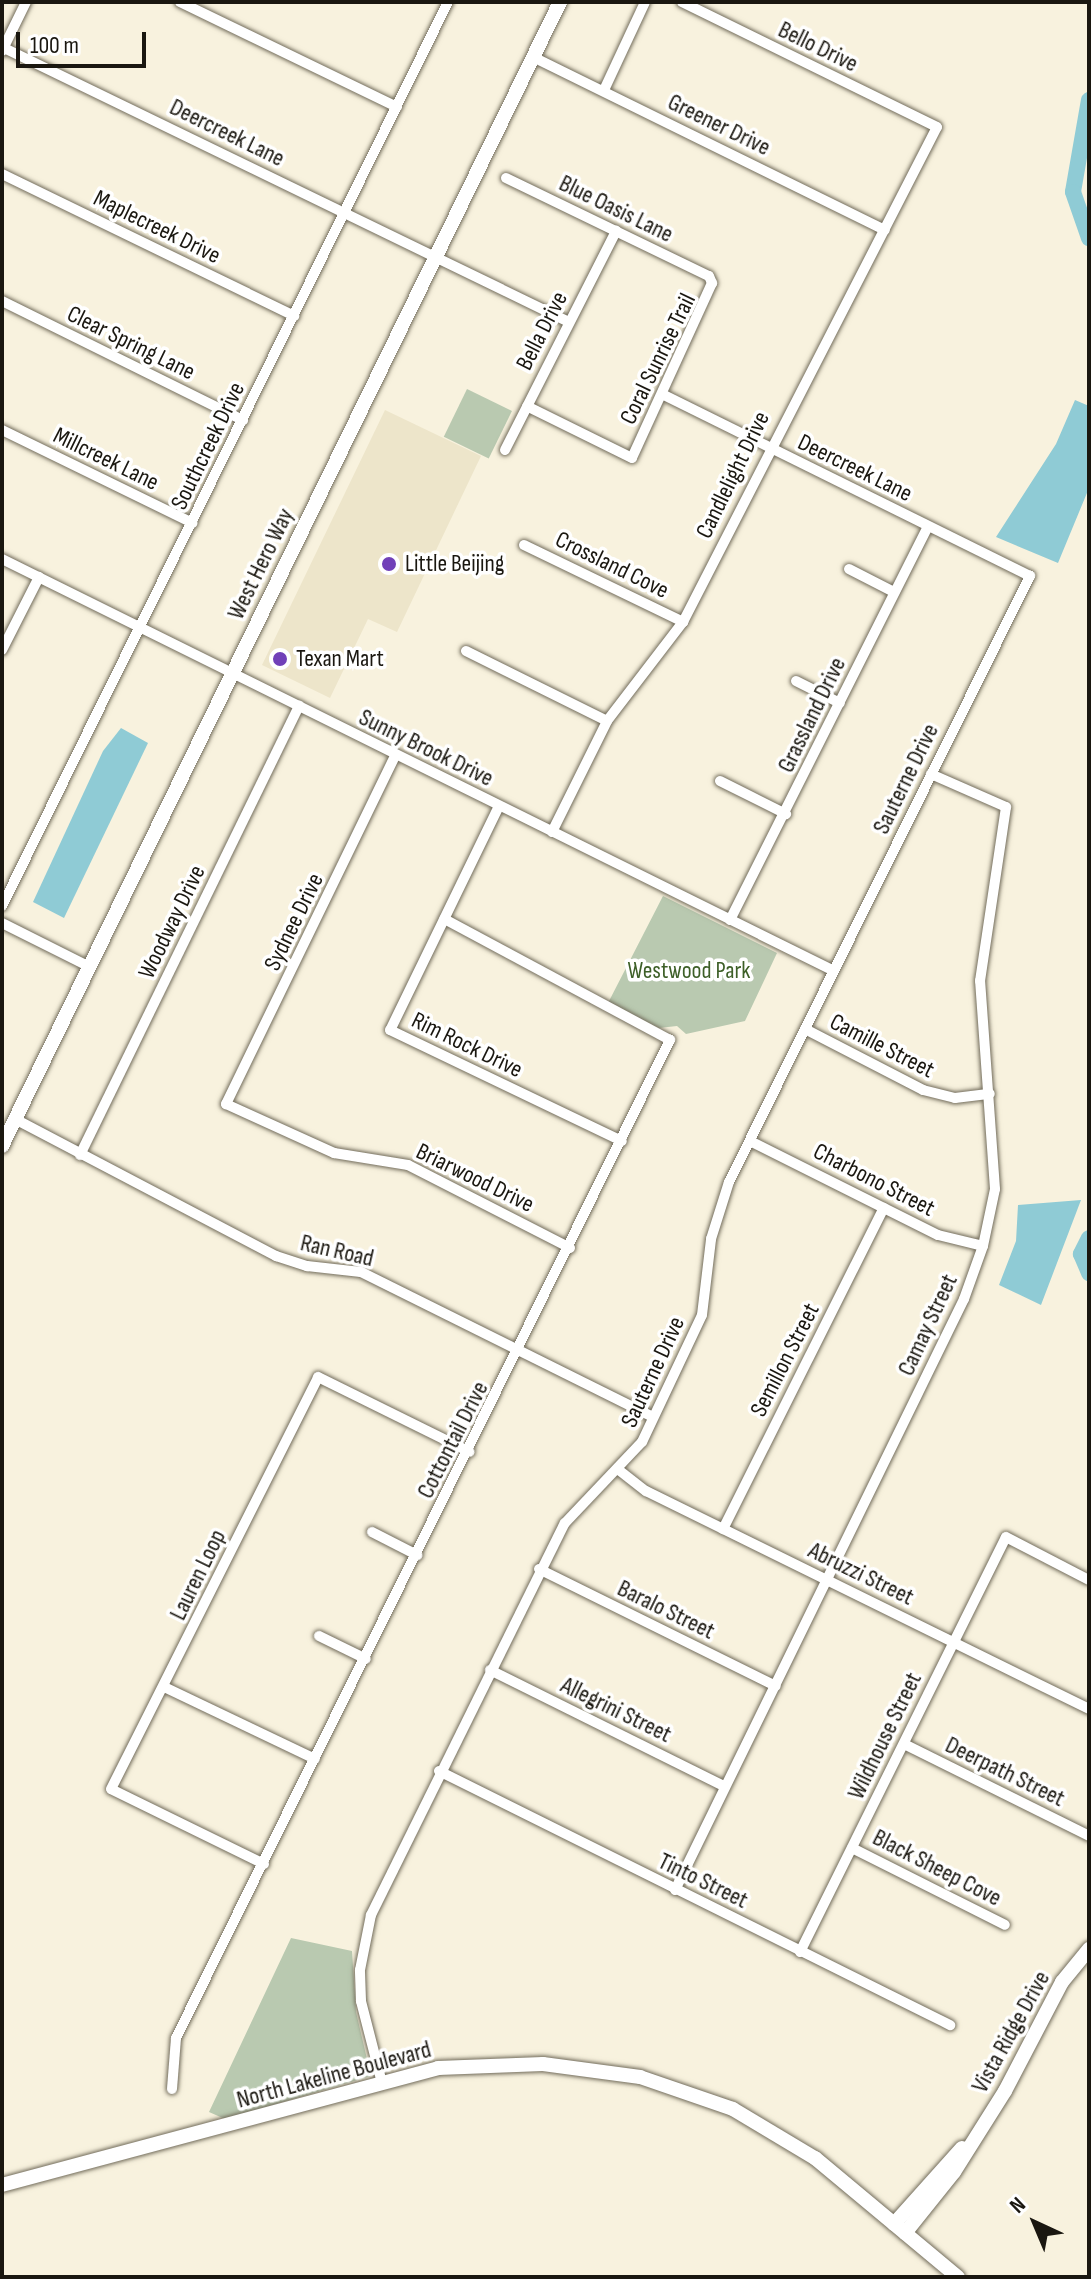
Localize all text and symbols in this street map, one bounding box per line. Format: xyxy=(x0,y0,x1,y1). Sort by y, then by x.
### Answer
street label: Bello Drive xyxy=(774,15,862,79)
scale bar xyxy=(20,16,150,66)
text: 100 m xyxy=(30,31,79,60)
street label: Greener Drive xyxy=(663,88,775,162)
street label: Deercreek Lane xyxy=(165,93,289,173)
street label: Blue Oasis Lane xyxy=(554,169,678,249)
street label: Maplecreek Drive xyxy=(89,184,225,270)
street label: Bella Drive xyxy=(510,287,574,375)
street label: Coral Sunrise Trail xyxy=(614,289,702,429)
street label: Clear Spring Lane xyxy=(62,300,200,386)
street label: Southcreek Drive xyxy=(165,378,251,514)
street label: Candlelight Drive xyxy=(690,407,776,543)
street label: Millcreek Lane xyxy=(48,421,164,497)
street label: Deercreek Lane xyxy=(793,428,917,508)
street label: West Hero Way xyxy=(222,504,300,624)
street label: Crossland Cove xyxy=(551,525,673,605)
place label: Little Beijing xyxy=(405,550,504,578)
marker: Little Beijing xyxy=(380,555,398,573)
place label: Texan Mart xyxy=(296,645,384,673)
marker: Texan Mart xyxy=(271,650,289,668)
street label: Grassland Drive xyxy=(772,653,852,777)
street label: Sunny Brook Drive xyxy=(354,703,498,793)
street label: Sauterne Drive xyxy=(867,719,945,839)
street label: Woodway Drive xyxy=(132,861,212,983)
street label: Sydnee Drive xyxy=(258,869,330,975)
park label: Westwood Park xyxy=(627,957,751,985)
street label: Rim Rock Drive xyxy=(407,1006,527,1084)
street label: Camille Street xyxy=(825,1007,939,1085)
street label: Briarwood Drive xyxy=(411,1137,539,1219)
street label: Charbono Street xyxy=(808,1137,940,1223)
street label: Ran Road xyxy=(298,1229,376,1273)
street label: Camay Street xyxy=(892,1270,964,1380)
street label: Semillon Street xyxy=(744,1298,826,1422)
street label: Sauterne Drive xyxy=(615,1312,691,1432)
street label: Cottontail Drive xyxy=(411,1377,495,1503)
street label: Lauren Loop xyxy=(164,1525,232,1625)
street label: Abruzzi Street xyxy=(804,1536,918,1612)
street label: Baralo Street xyxy=(613,1574,719,1646)
street label: Wildhouse Street xyxy=(842,1668,928,1804)
street label: Allegrini Street xyxy=(556,1671,676,1749)
street label: Deerpath Street xyxy=(941,1731,1069,1813)
street label: Black Sheep Cove xyxy=(868,1823,1006,1913)
street label: Tinto Street xyxy=(653,1847,753,1915)
street label: Vista Ridge Drive xyxy=(966,1966,1056,2098)
street label: North Lakeline Boulevard xyxy=(234,2035,434,2115)
north arrow xyxy=(995,2183,1075,2263)
text: N xyxy=(1004,2192,1032,2219)

